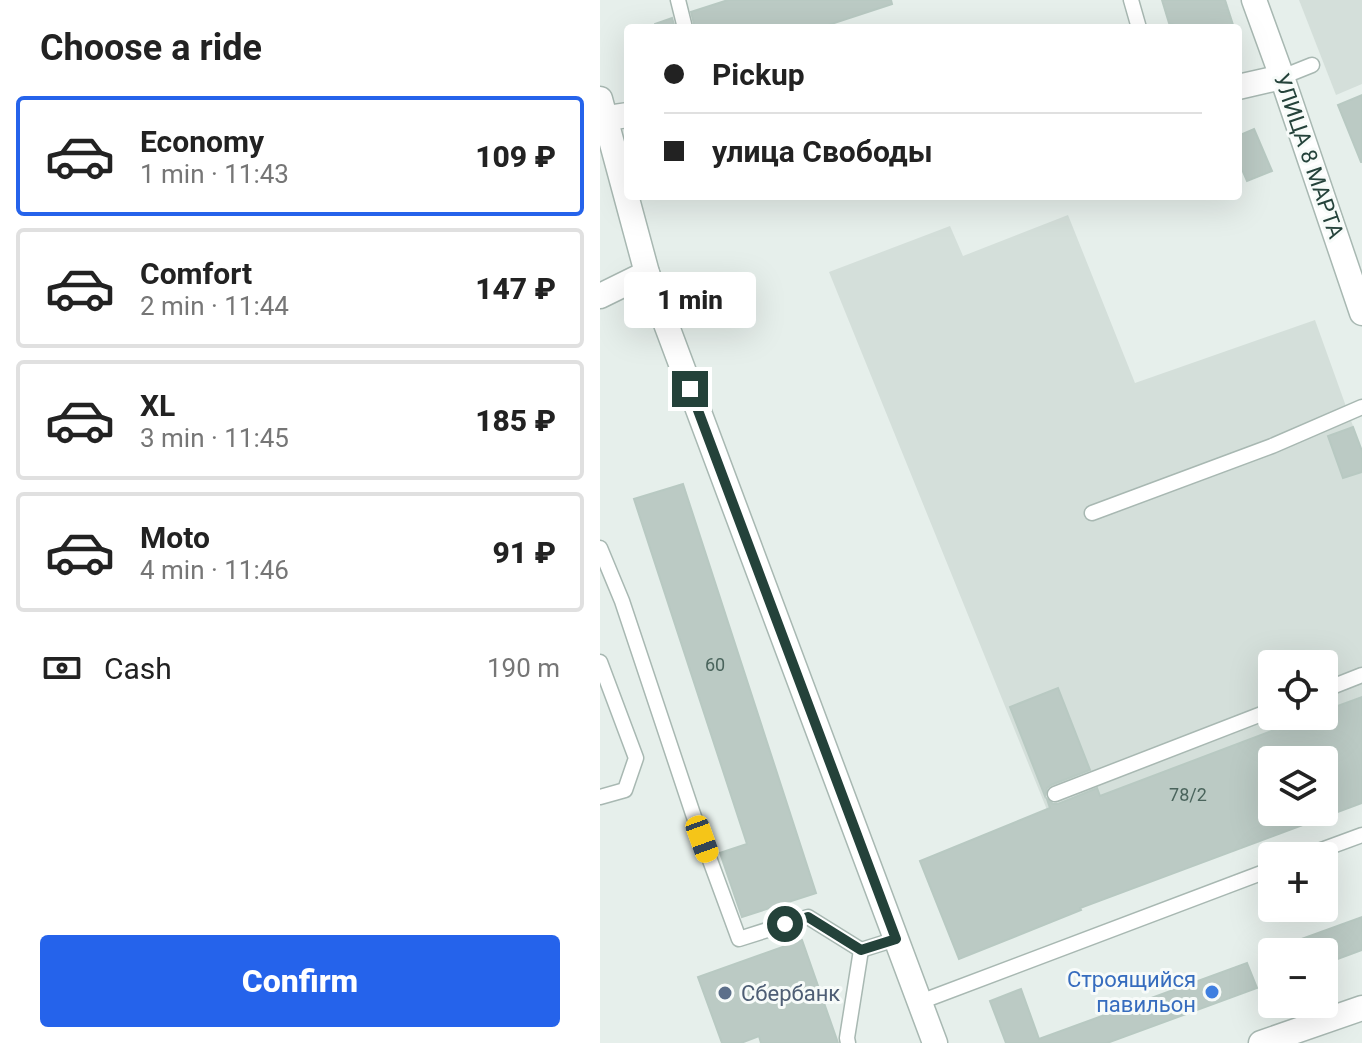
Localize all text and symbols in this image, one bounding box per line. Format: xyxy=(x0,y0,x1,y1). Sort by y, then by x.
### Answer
text: Choose a ride xyxy=(40,27,262,69)
text: Pickup xyxy=(712,57,805,92)
street label: УЛИЦА 8 МАРТА xyxy=(1269,70,1349,242)
icon: car xyxy=(44,120,116,192)
text: Economy xyxy=(140,124,264,159)
text: улица Свободы xyxy=(712,134,933,169)
text: 109 ₽ xyxy=(475,139,556,174)
text: 1 min · 11:43 xyxy=(140,159,289,189)
icon: car xyxy=(44,252,116,324)
text: Comfort xyxy=(140,256,252,291)
text: 147 ₽ xyxy=(475,271,556,306)
callout: 1 min xyxy=(624,273,756,329)
text: 1 min xyxy=(657,285,723,315)
text: 2 min · 11:44 xyxy=(140,291,289,321)
route end xyxy=(672,371,708,407)
icon: car xyxy=(44,384,116,456)
text: XL xyxy=(140,388,175,423)
text: 185 ₽ xyxy=(475,403,556,438)
text: 3 min · 11:45 xyxy=(140,423,289,453)
icon: car xyxy=(44,516,116,588)
text: Moto xyxy=(140,520,210,555)
text: 91 ₽ xyxy=(492,535,556,570)
text: 4 min · 11:46 xyxy=(140,555,289,585)
icon: cash xyxy=(40,646,84,690)
map controls xyxy=(1258,650,1338,1018)
button: locate xyxy=(1258,650,1338,730)
text: Cash xyxy=(104,651,172,686)
text: 190 m xyxy=(487,653,560,683)
house number: 60 xyxy=(705,654,725,675)
button: layers xyxy=(1258,746,1338,826)
house number: 78/2 xyxy=(1169,784,1207,805)
car xyxy=(683,812,721,866)
button: + xyxy=(1258,842,1338,922)
route start xyxy=(767,906,803,942)
button: Confirm xyxy=(40,935,560,1027)
button: − xyxy=(1258,938,1338,1018)
place label: Строящийся павильон xyxy=(1067,967,1196,1017)
place label: Сбербанк xyxy=(741,981,840,1006)
marker: Строящийся павильон xyxy=(1203,983,1221,1001)
marker: Сбербанк xyxy=(716,984,734,1002)

